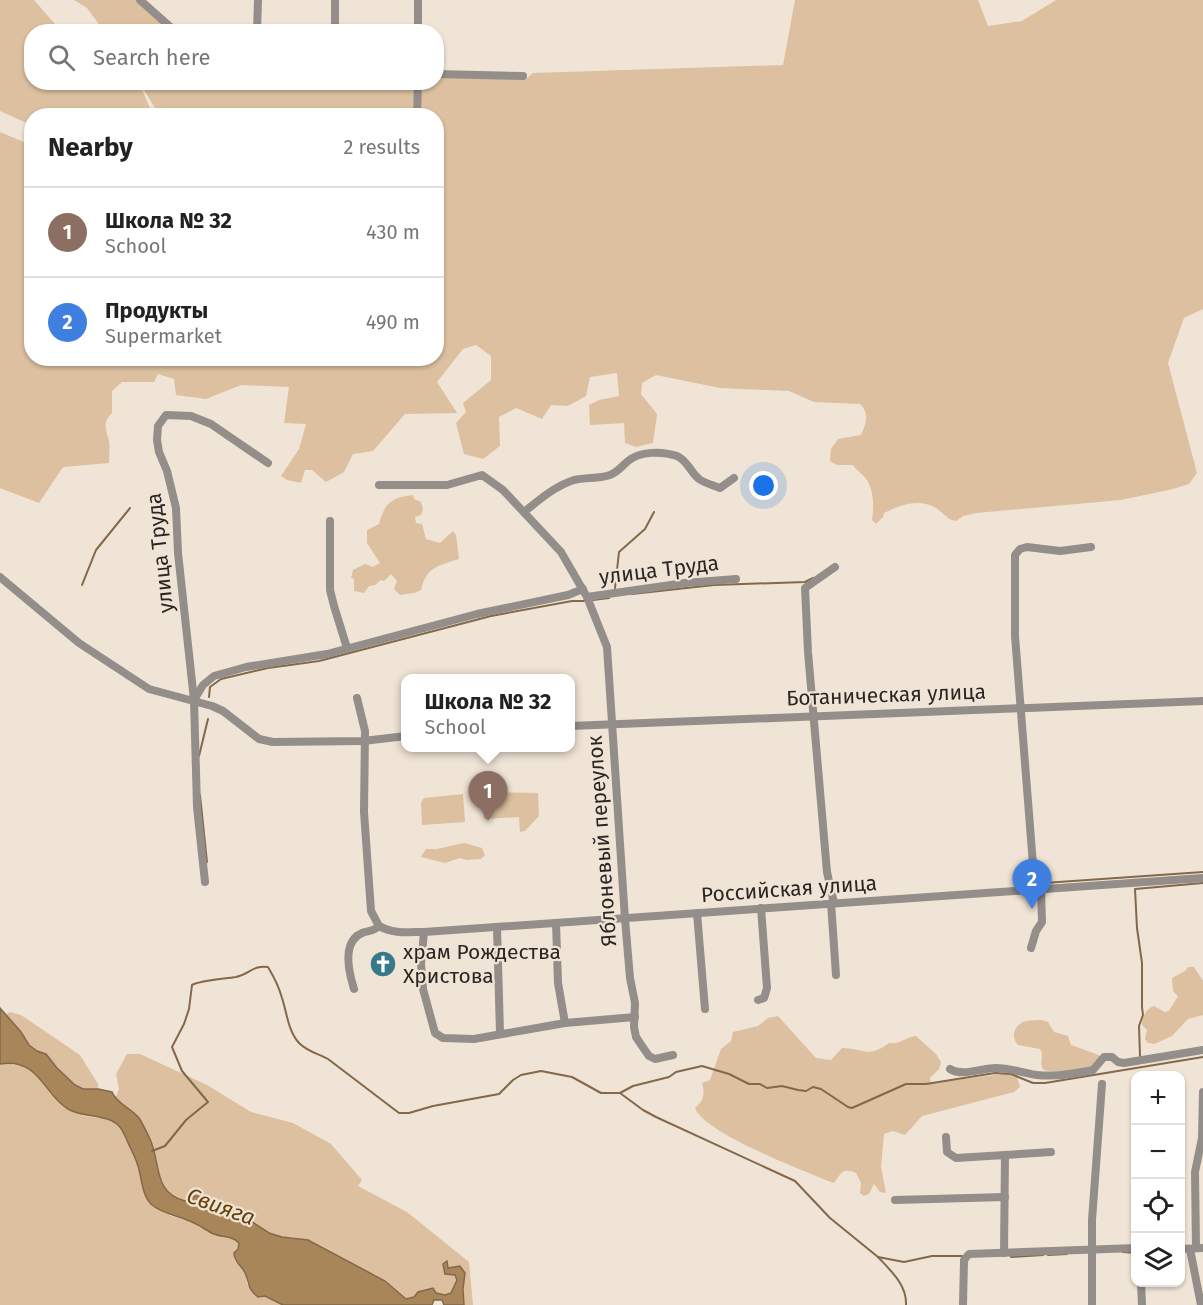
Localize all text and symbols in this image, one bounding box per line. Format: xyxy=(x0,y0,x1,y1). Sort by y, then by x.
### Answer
search box xyxy=(24,24,444,90)
icon: search xyxy=(45,41,78,74)
text: Search here xyxy=(93,44,211,71)
text: Nearby xyxy=(48,132,133,163)
text: 2 results xyxy=(343,135,420,159)
text: Школа № 32 xyxy=(105,207,232,234)
text: 1 xyxy=(63,220,72,244)
text: 430 m xyxy=(366,220,420,244)
text: School xyxy=(105,234,166,258)
text: Продукты xyxy=(105,297,208,324)
text: 2 xyxy=(62,310,73,334)
text: 490 m xyxy=(366,310,420,334)
text: Supermarket xyxy=(105,324,222,348)
your location xyxy=(749,471,778,500)
street label: улица Труда xyxy=(141,492,179,614)
street label: улица Труда xyxy=(598,550,720,590)
popup xyxy=(401,674,575,752)
street label: Ботаническая улица xyxy=(786,679,986,711)
text: Школа № 32 xyxy=(425,688,551,715)
text: School xyxy=(425,715,486,739)
street label: Яблоневый переулок xyxy=(582,735,622,947)
pin: 1 xyxy=(468,772,508,821)
pin: 2 xyxy=(1012,860,1052,909)
street label: Российская улица xyxy=(700,870,878,908)
place label: храм Рождества Христова xyxy=(403,939,561,989)
church icon: храм Рождества Христова xyxy=(368,949,398,979)
map controls xyxy=(1131,1071,1185,1287)
button: + xyxy=(1131,1071,1185,1125)
button: − xyxy=(1131,1125,1185,1179)
button: locate xyxy=(1131,1179,1185,1233)
water label: Свияга xyxy=(183,1182,259,1231)
button: layers xyxy=(1131,1233,1185,1287)

